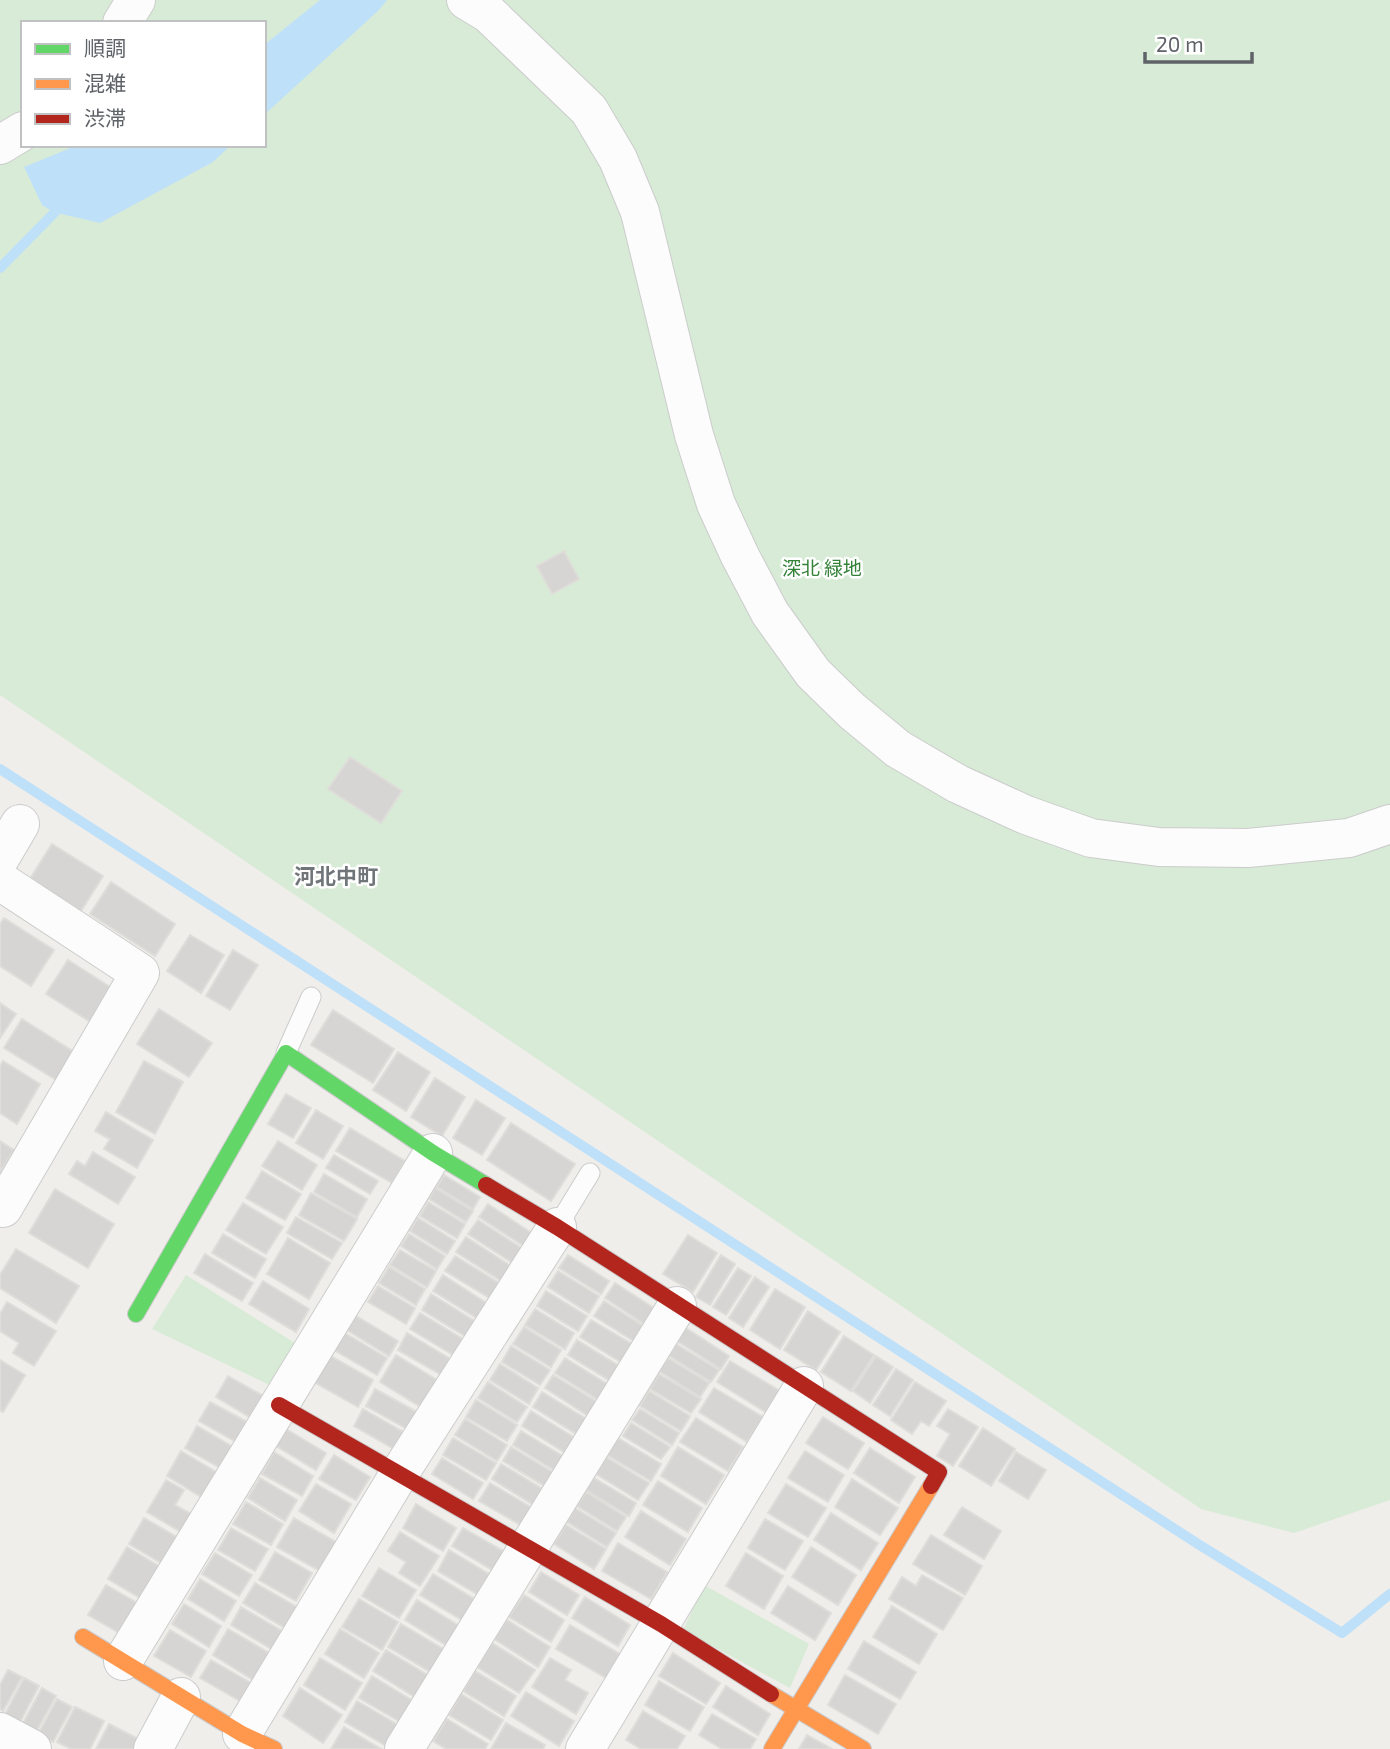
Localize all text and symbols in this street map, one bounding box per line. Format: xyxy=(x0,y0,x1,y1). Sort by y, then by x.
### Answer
legend xyxy=(21,21,266,147)
scale bar xyxy=(1145,21,1252,65)
text: 20 m xyxy=(1156,31,1204,56)
text: 順調 xyxy=(84,35,126,60)
text: 混雑 xyxy=(84,70,126,95)
text: 渋滞 xyxy=(84,105,126,130)
park label: 深北 緑地 xyxy=(782,556,862,579)
district label: 河北中町 xyxy=(294,863,378,888)

